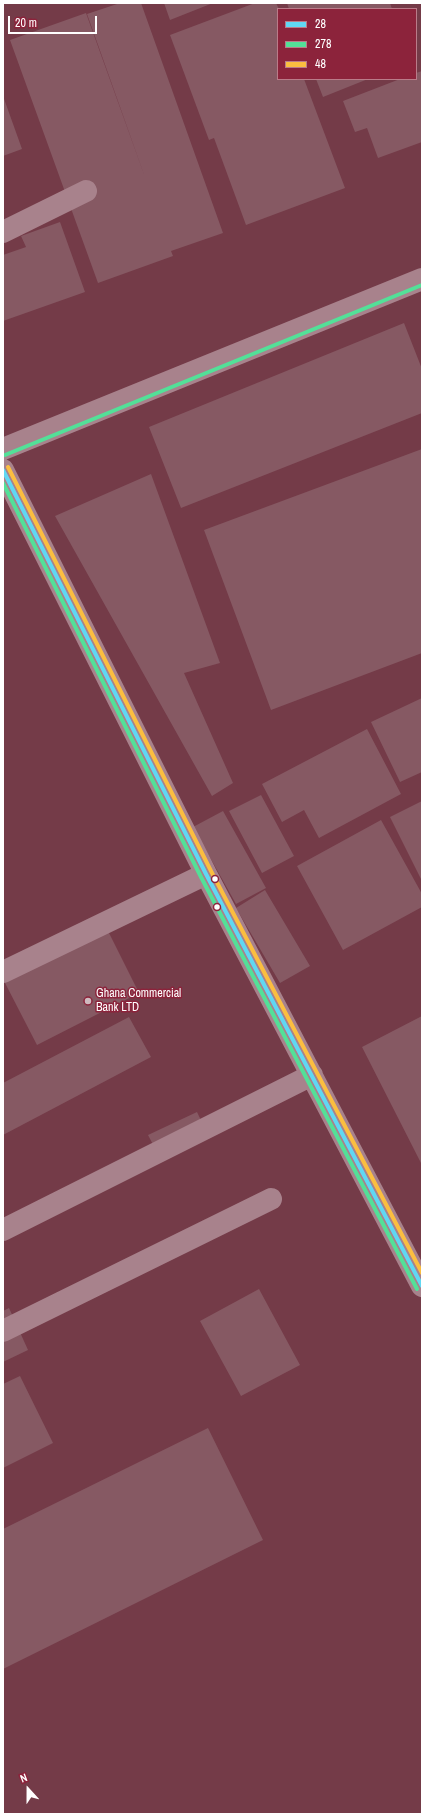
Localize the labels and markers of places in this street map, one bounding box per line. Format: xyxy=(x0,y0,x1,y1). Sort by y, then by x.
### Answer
unlabelled marker xyxy=(210,874,220,884)
unlabelled marker xyxy=(212,902,222,912)
place label: Ghana Commercial Bank LTD xyxy=(96,987,181,1015)
marker: Ghana Commercial Bank LTD xyxy=(83,996,93,1006)

